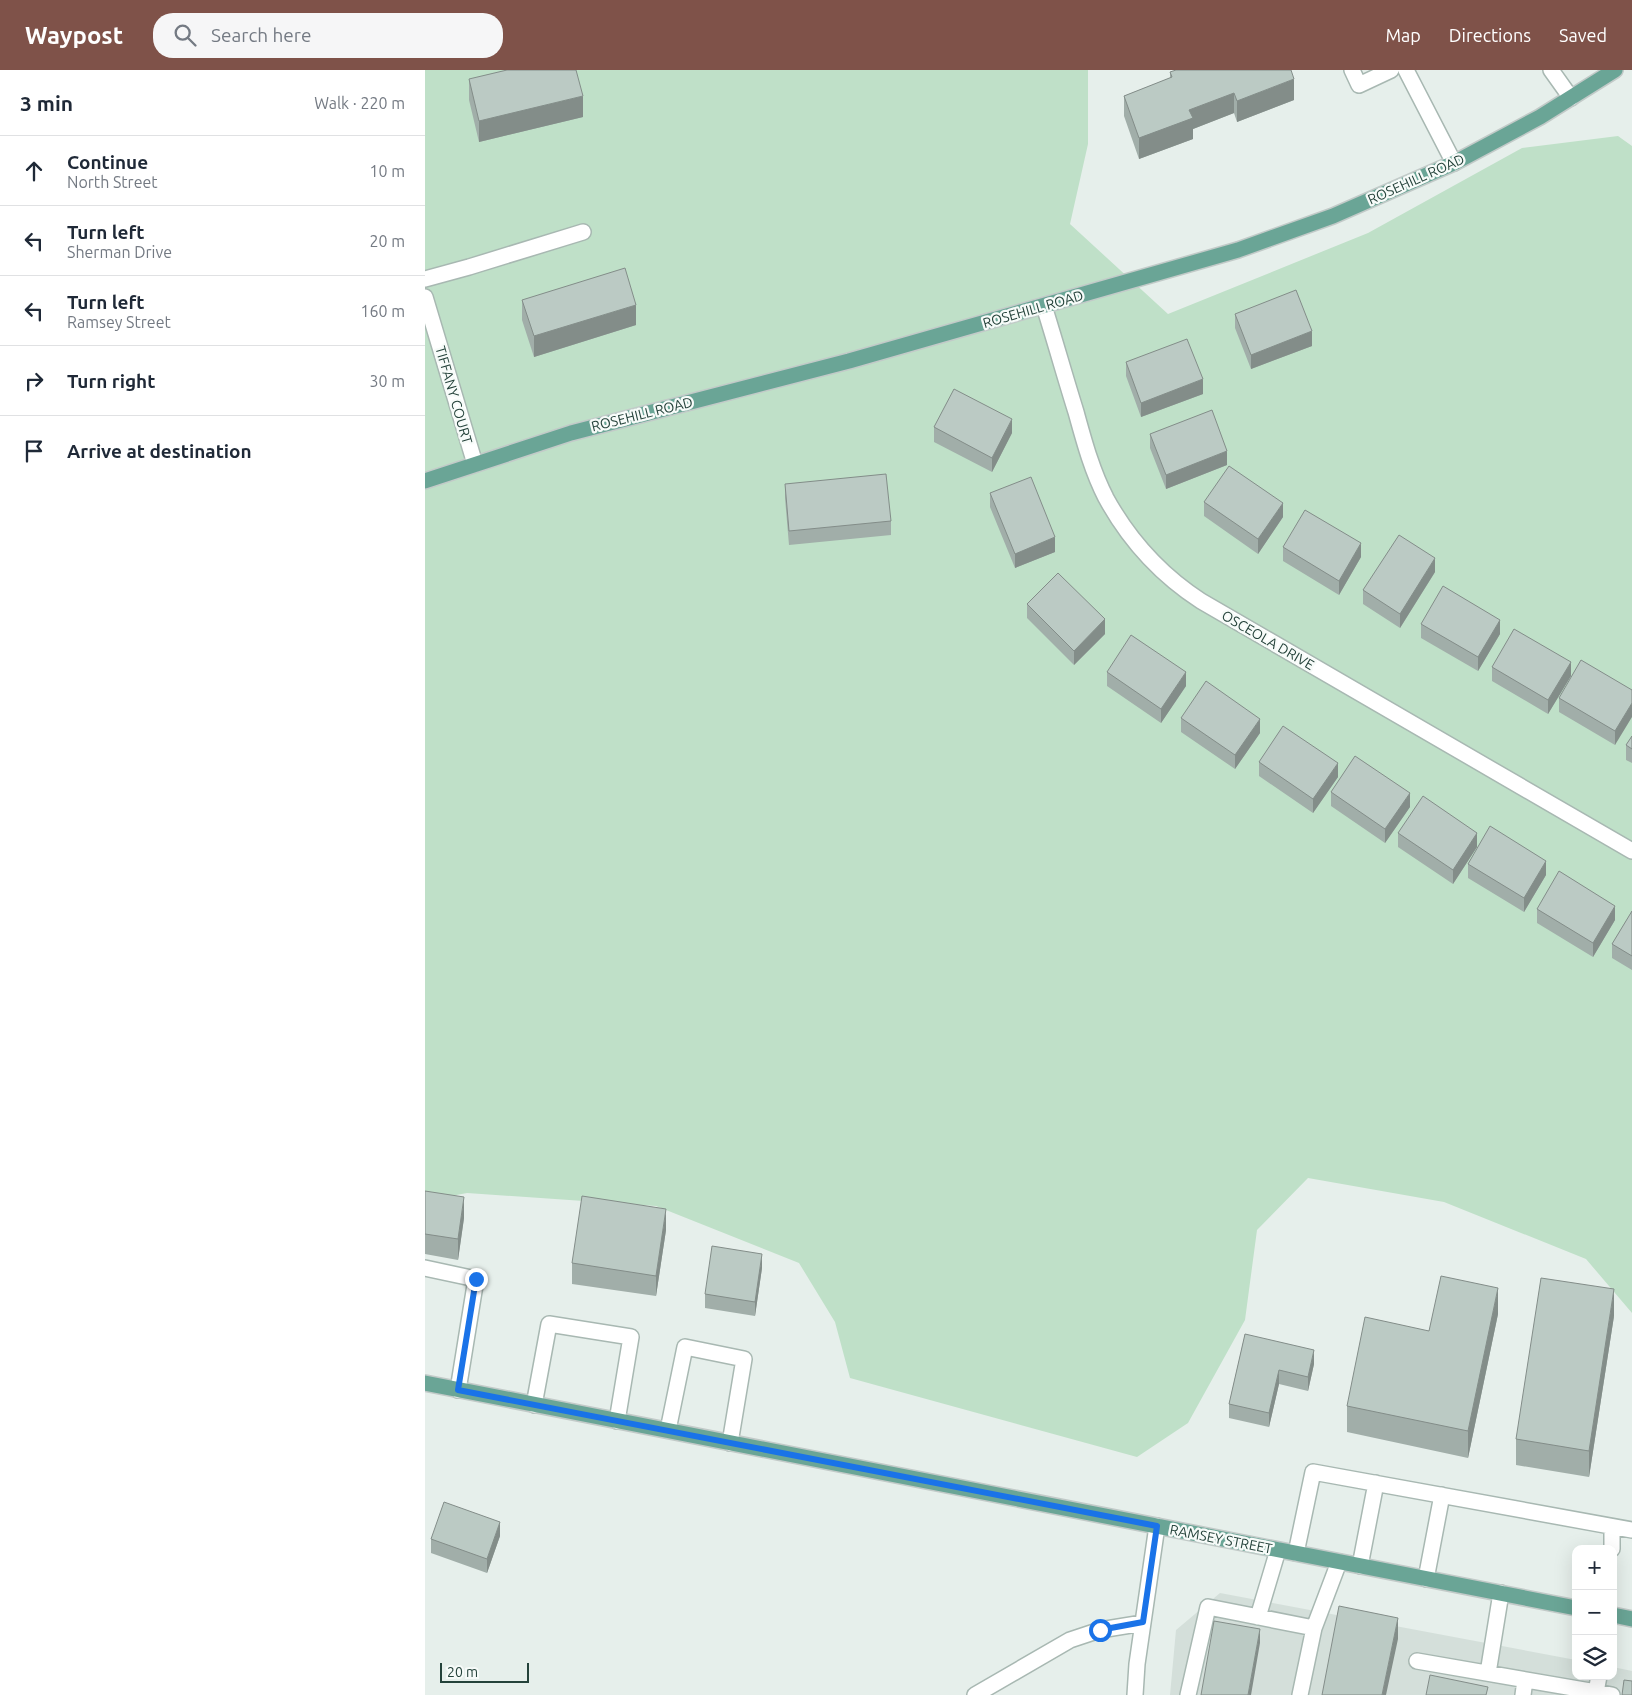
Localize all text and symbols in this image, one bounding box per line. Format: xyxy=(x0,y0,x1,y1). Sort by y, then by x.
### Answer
search box xyxy=(153,13,503,58)
icon: search xyxy=(171,21,199,49)
text: Waypost xyxy=(25,22,123,49)
text: Search here xyxy=(211,24,311,46)
text: Map xyxy=(1385,25,1421,45)
text: Directions xyxy=(1449,25,1531,45)
text: Saved xyxy=(1559,25,1607,45)
text: 3 min xyxy=(20,91,73,115)
text: Walk · 220 m xyxy=(314,94,405,112)
text: Continue xyxy=(67,151,148,173)
street label: ROSEHILL ROAD xyxy=(1365,151,1467,207)
icon: ahead xyxy=(20,157,48,185)
text: 10 m xyxy=(369,162,405,180)
text: North Street xyxy=(67,173,158,191)
text: Turn left xyxy=(67,221,145,243)
icon: left xyxy=(20,227,48,255)
text: 20 m xyxy=(369,232,405,250)
text: Sherman Drive xyxy=(67,243,172,261)
street label: ROSEHILL ROAD xyxy=(981,287,1085,331)
text: Turn left xyxy=(67,291,145,313)
icon: left xyxy=(20,297,48,325)
text: 160 m xyxy=(360,302,405,320)
text: Ramsey Street xyxy=(67,313,171,331)
street label: TIFFANY COURT xyxy=(432,344,476,446)
icon: right xyxy=(20,367,48,395)
text: Turn right xyxy=(67,370,155,392)
text: 30 m xyxy=(369,372,405,390)
street label: ROSEHILL ROAD xyxy=(590,394,694,434)
icon: arrive xyxy=(20,437,48,465)
text: Arrive at destination xyxy=(67,440,252,462)
street label: OSCEOLA DRIVE xyxy=(1219,607,1317,673)
route end xyxy=(465,1268,488,1291)
street label: RAMSEY STREET xyxy=(1168,1521,1274,1557)
map controls xyxy=(1572,1545,1617,1680)
button: + xyxy=(1572,1545,1617,1590)
button: − xyxy=(1572,1590,1617,1635)
route start xyxy=(1089,1619,1112,1642)
button: layers xyxy=(1572,1635,1617,1680)
scale bar xyxy=(440,1660,529,1683)
text: 20 m xyxy=(447,1664,478,1680)

